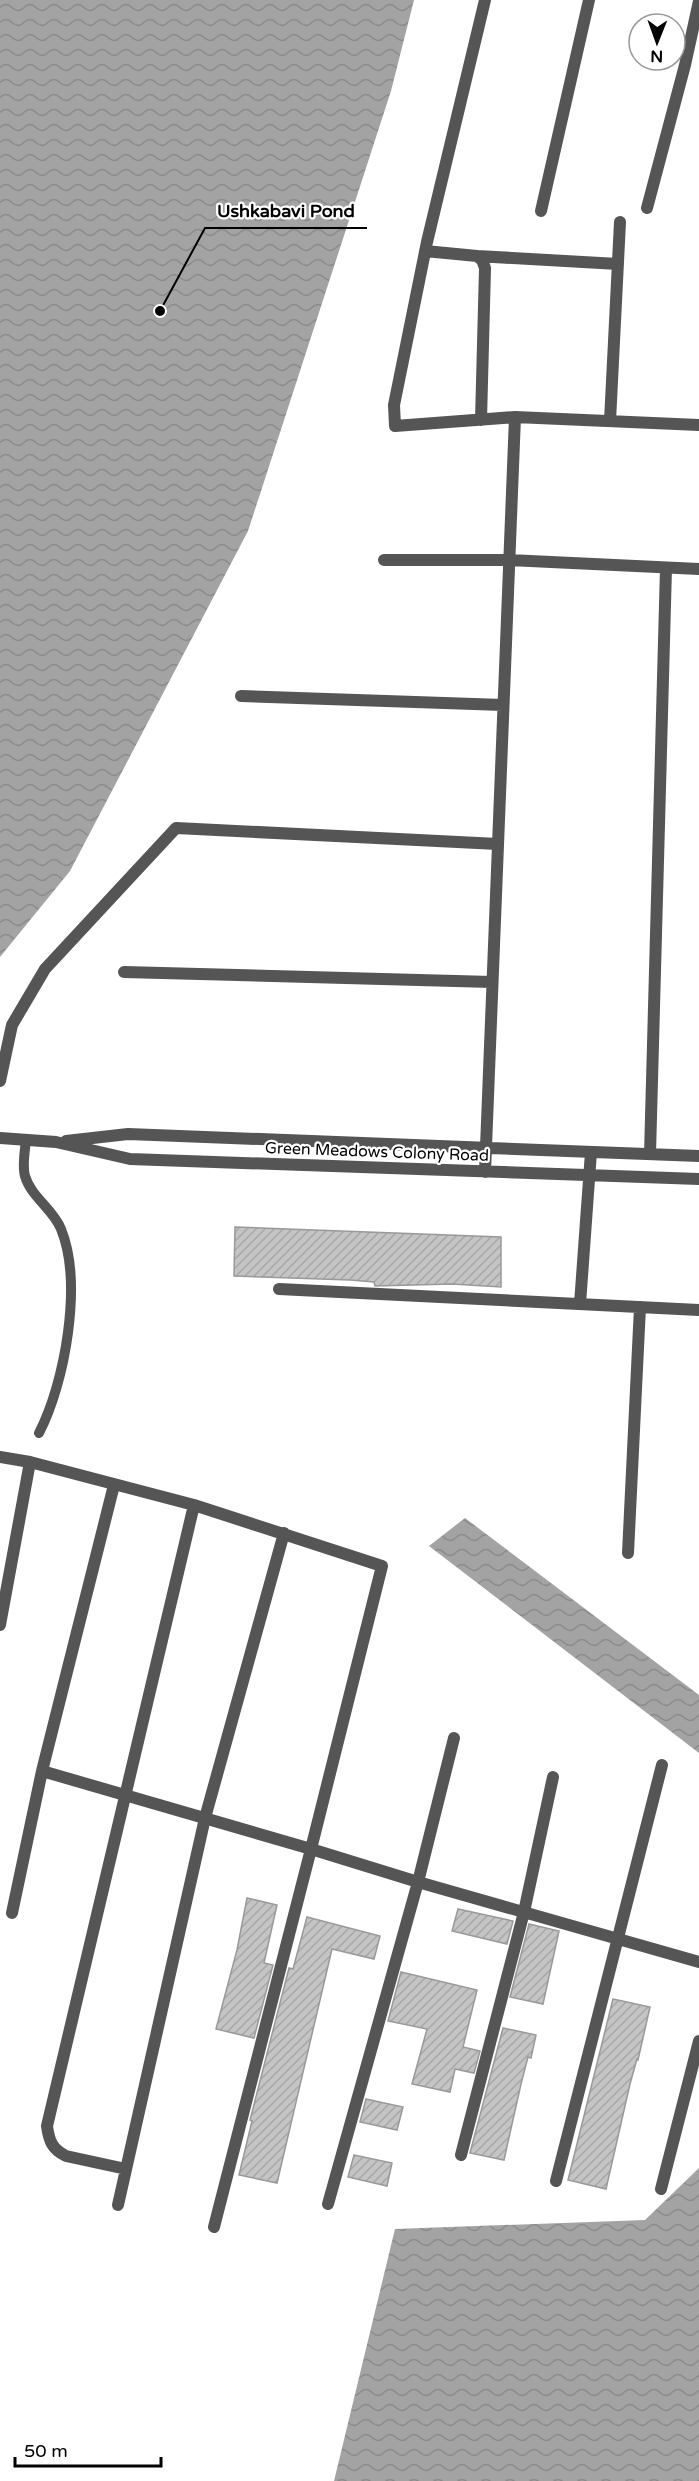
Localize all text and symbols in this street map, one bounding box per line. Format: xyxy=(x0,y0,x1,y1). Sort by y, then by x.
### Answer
north arrow xyxy=(627,12,687,72)
text: N xyxy=(650,46,663,66)
callout: Ushkabavi Pond xyxy=(205,192,367,228)
text: Ushkabavi Pond xyxy=(217,200,355,222)
street label: Green Meadows Colony Road xyxy=(264,1138,489,1166)
scale bar xyxy=(15,2430,160,2468)
text: 50 m xyxy=(24,2440,68,2462)

